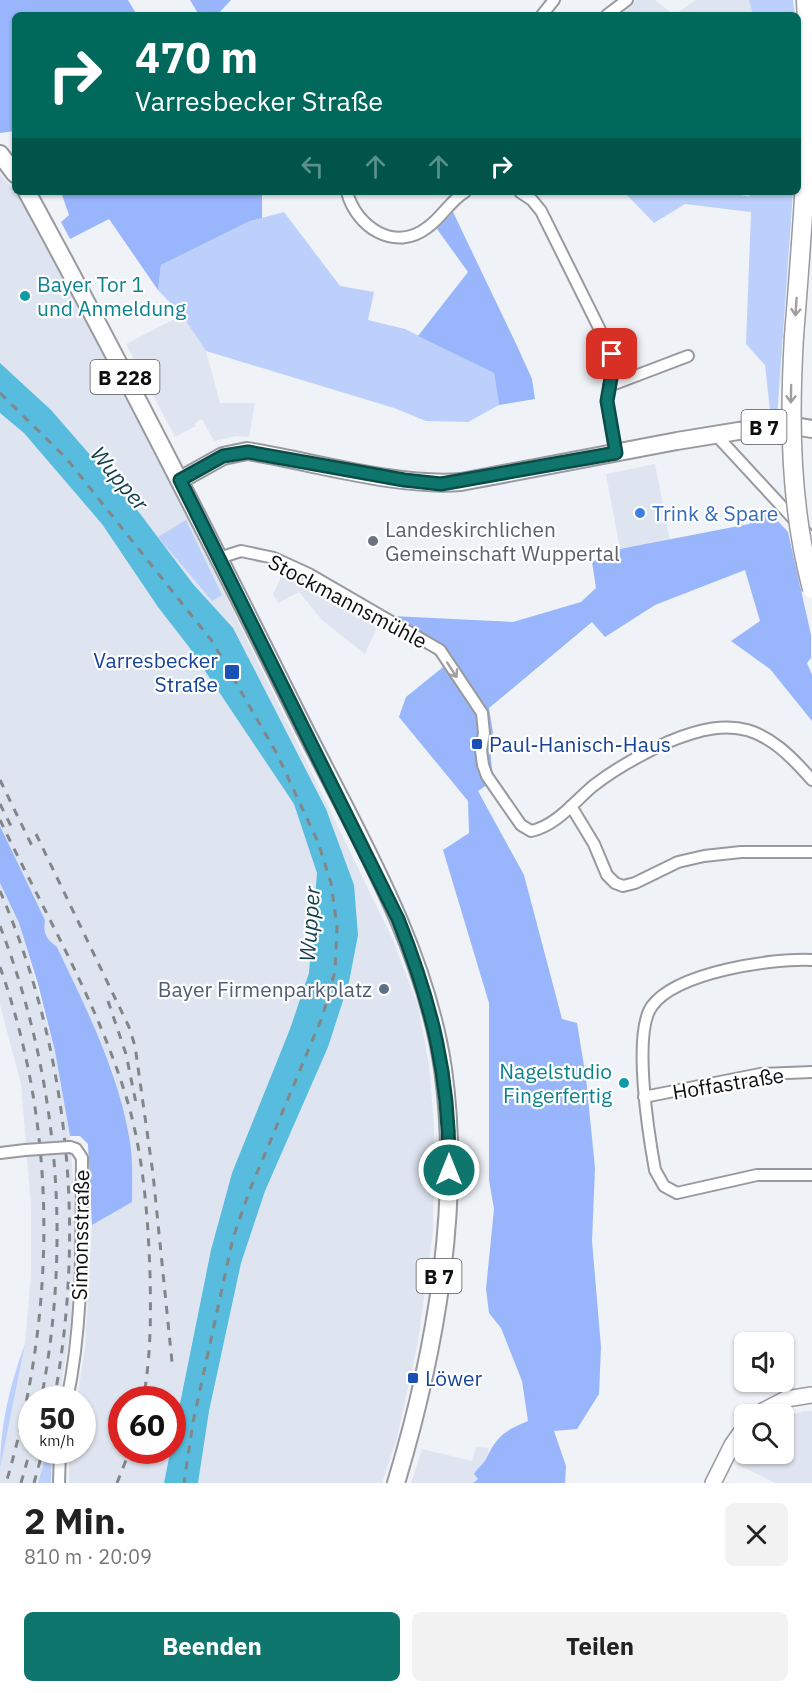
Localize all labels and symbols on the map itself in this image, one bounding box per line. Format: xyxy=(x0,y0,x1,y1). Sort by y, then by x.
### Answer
place label: Bayer Tor 1 und Anmeldung xyxy=(37,270,186,322)
marker: Bayer Tor 1 und Anmeldung xyxy=(18,289,32,303)
one-way arrow xyxy=(790,297,801,317)
pin xyxy=(586,328,637,379)
road number: B 228 xyxy=(90,360,160,394)
one-way arrow xyxy=(785,384,797,404)
road number: B 7 xyxy=(742,410,786,444)
water label: Wupper xyxy=(85,440,156,517)
place label: Trink & Spare xyxy=(652,499,778,527)
marker: Trink & Spare xyxy=(633,506,647,520)
place label: Landeskirchlichen Gemeinschaft Wuppertal xyxy=(385,515,620,567)
marker: Landeskirchlichen Gemeinschaft Wuppertal xyxy=(366,534,380,548)
street label: Stockmannsmühle xyxy=(264,547,432,655)
place label: Varresbecker Straße xyxy=(93,646,218,698)
one-way arrow xyxy=(446,661,458,677)
marker: Varresbecker Straße xyxy=(223,663,241,681)
place label: Paul-Hanisch-Haus xyxy=(489,730,671,758)
marker: Paul-Hanisch-Haus xyxy=(470,737,484,751)
water label: Wupper xyxy=(292,884,326,963)
place label: Bayer Firmenparkplatz xyxy=(158,975,372,1003)
marker: Bayer Firmenparkplatz xyxy=(377,982,391,996)
place label: Nagelstudio Fingerfertig xyxy=(499,1057,612,1109)
street label: Hoffastraße xyxy=(670,1060,786,1106)
marker: Nagelstudio Fingerfertig xyxy=(617,1076,631,1090)
position arrow xyxy=(417,1138,481,1202)
street label: Simonsstraße xyxy=(65,1169,95,1301)
road number: B 7 xyxy=(416,1259,462,1293)
place label: Löwer xyxy=(425,1364,483,1392)
marker: Löwer xyxy=(406,1371,420,1385)
speed limit sign: 60 xyxy=(108,1386,186,1464)

